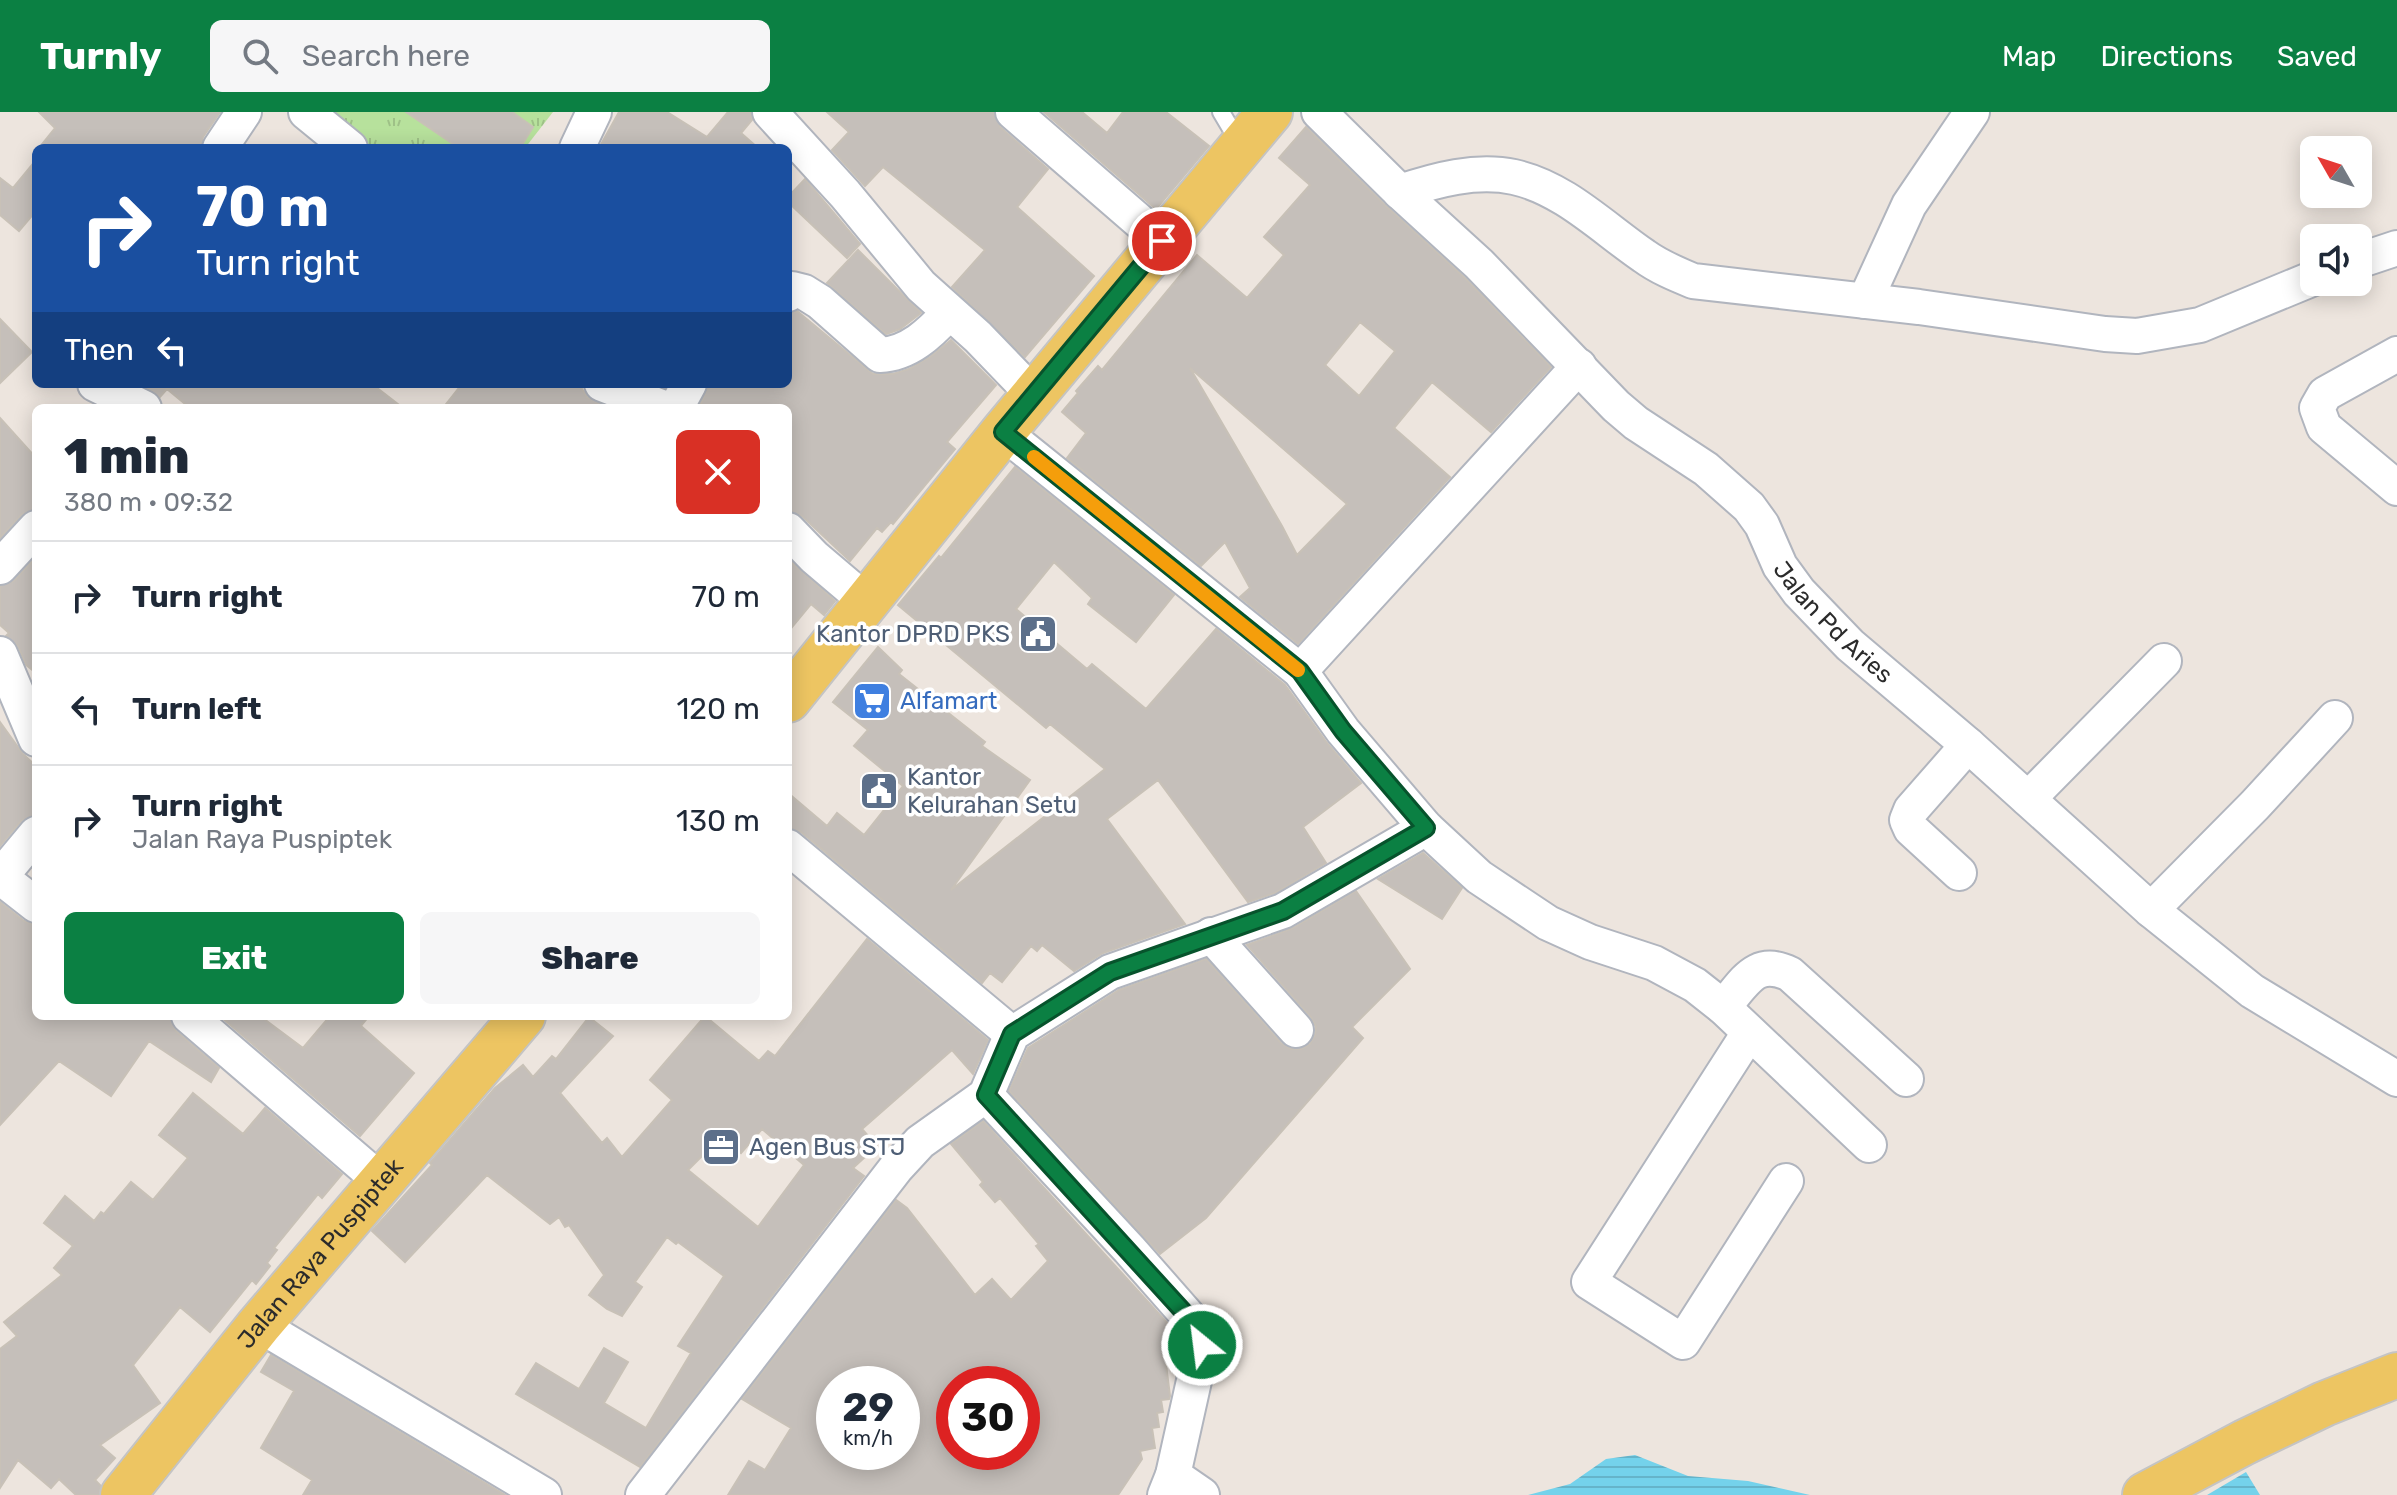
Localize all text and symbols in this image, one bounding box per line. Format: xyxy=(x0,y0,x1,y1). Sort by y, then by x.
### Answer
search box xyxy=(210,20,770,92)
text: Turnly xyxy=(40,33,162,79)
icon: search xyxy=(238,34,282,78)
text: Search here xyxy=(302,38,470,74)
text: Map xyxy=(2002,40,2056,73)
text: Directions xyxy=(2100,40,2233,73)
text: Saved xyxy=(2277,40,2357,73)
north arrow xyxy=(2300,136,2372,208)
map controls xyxy=(2300,136,2372,296)
text: 70 m xyxy=(196,174,329,240)
icon: right xyxy=(64,176,168,280)
pin xyxy=(1128,207,1196,275)
icon: arrive xyxy=(1140,219,1184,263)
button: sound xyxy=(2300,224,2372,296)
text: Turn right xyxy=(196,241,360,284)
icon: left xyxy=(150,328,194,372)
text: Then xyxy=(64,332,134,368)
text: 1 min xyxy=(64,428,190,485)
button: close xyxy=(676,430,760,514)
text: 380 m · 09:32 xyxy=(64,487,233,518)
street label: Jalan Pd Aries xyxy=(1767,556,1898,689)
icon: right xyxy=(64,575,108,619)
text: Turn right xyxy=(132,579,283,615)
text: 70 m xyxy=(692,579,760,615)
public building icon: Kantor DPRD PKS xyxy=(1017,613,1059,655)
place label: Kantor DPRD PKS xyxy=(816,620,1010,648)
supermarket icon: Alfamart xyxy=(851,680,893,722)
icon: left xyxy=(64,687,108,731)
place label: Alfamart xyxy=(900,687,997,715)
text: Turn left xyxy=(132,691,262,727)
text: 120 m xyxy=(676,691,760,727)
place label: Kantor Kelurahan Setu xyxy=(907,763,1077,819)
public building icon: Kantor Kelurahan Setu xyxy=(858,770,900,812)
text: Turn right xyxy=(132,788,283,824)
icon: right xyxy=(64,799,108,843)
text: 130 m xyxy=(676,803,760,839)
text: Jalan Raya Puspiptek xyxy=(132,824,392,855)
button: Exit xyxy=(64,912,404,1004)
button: Share xyxy=(420,912,760,1004)
office icon: Agen Bus STJ xyxy=(700,1126,742,1168)
place label: Agen Bus STJ xyxy=(749,1133,906,1161)
street label: Jalan Raya Puspiptek xyxy=(232,1152,409,1354)
position arrow xyxy=(1160,1303,1244,1387)
speed limit sign: 30 xyxy=(936,1366,1040,1470)
text: 29 xyxy=(842,1384,894,1431)
text: km/h xyxy=(843,1426,893,1450)

